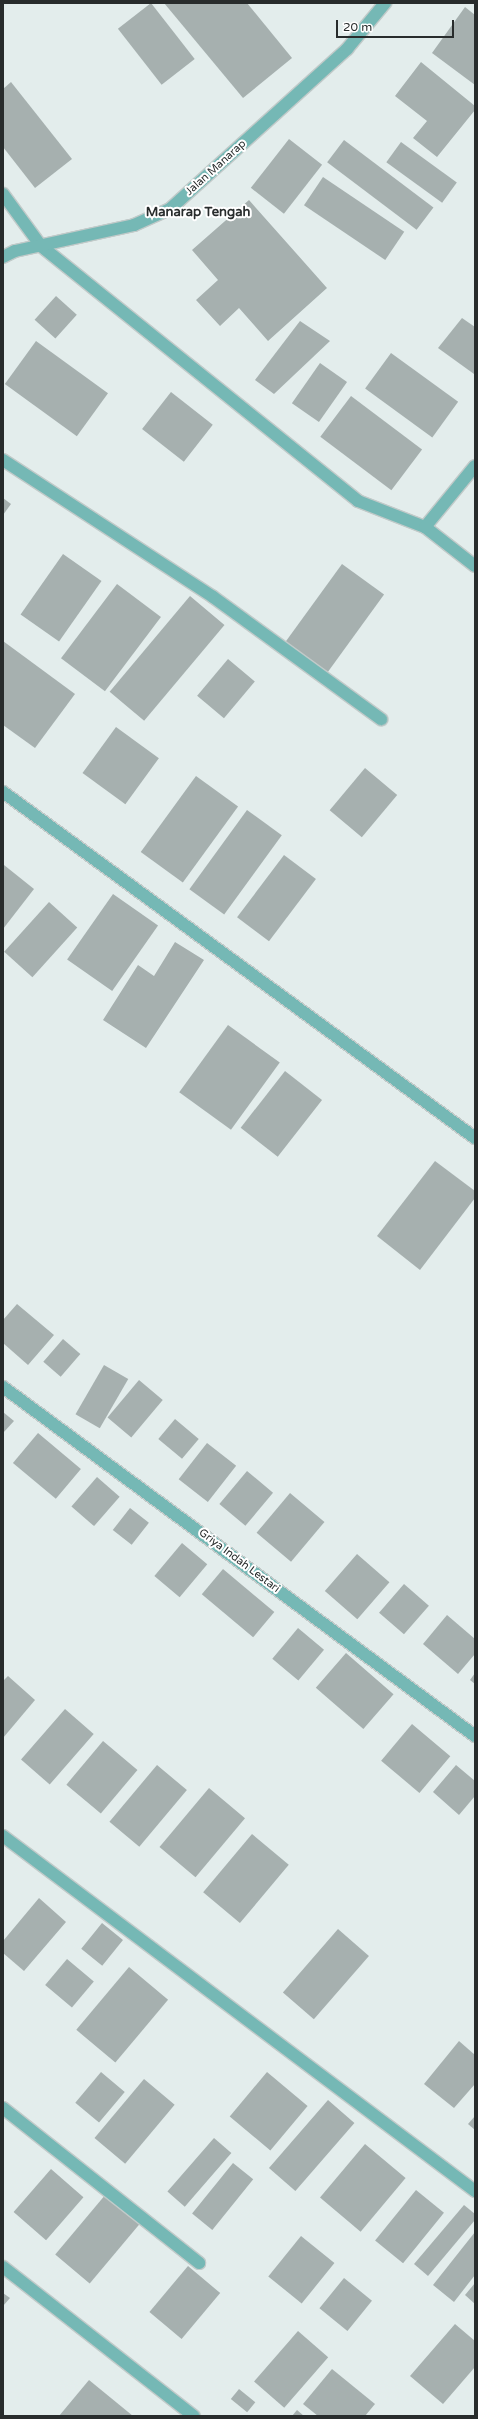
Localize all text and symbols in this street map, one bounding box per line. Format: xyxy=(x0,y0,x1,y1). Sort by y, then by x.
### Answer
scale bar xyxy=(338,12,456,38)
text: 20 m xyxy=(343,20,372,34)
street label: Jalan Manarap xyxy=(183,137,249,199)
district label: Manarap Tengah xyxy=(146,204,250,220)
street label: Griya Indah Lestari xyxy=(196,1526,282,1596)

